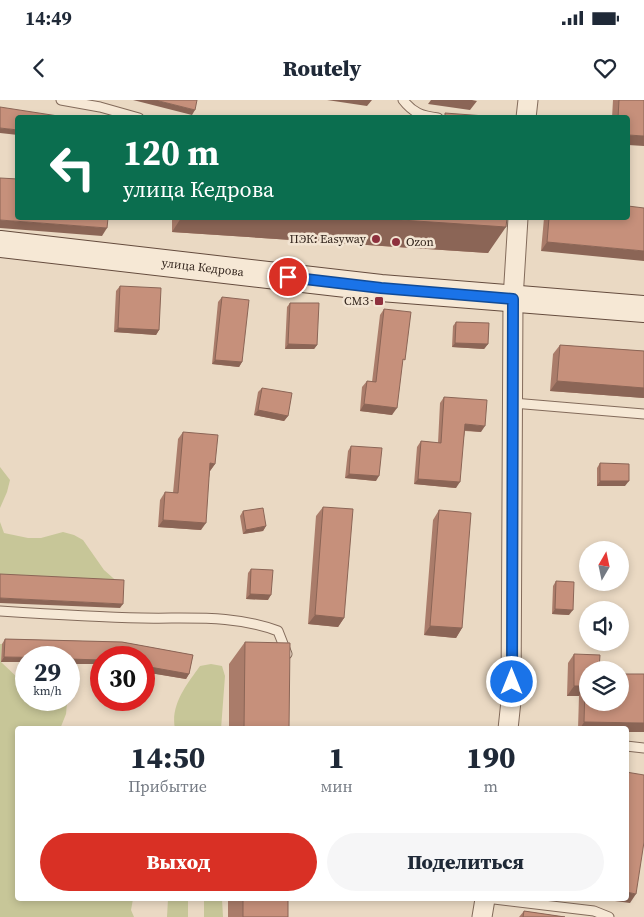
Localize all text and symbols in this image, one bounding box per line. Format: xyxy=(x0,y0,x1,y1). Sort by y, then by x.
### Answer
text: 14:49 xyxy=(25,5,72,31)
text: Routely xyxy=(283,53,361,83)
icon: back xyxy=(25,54,53,82)
icon: heart xyxy=(591,54,619,82)
text: 120 m xyxy=(123,129,219,177)
icon: left xyxy=(40,135,105,200)
text: улица Кедрова xyxy=(123,174,274,204)
place label: ПЭК: Easyway xyxy=(290,231,367,247)
marker: ПЭК: Easyway xyxy=(370,233,382,245)
place label: Ozon xyxy=(406,234,434,250)
marker: Ozon xyxy=(390,236,402,248)
street label: улица Кедрова xyxy=(161,255,245,280)
pin xyxy=(267,256,309,298)
icon: arrive xyxy=(274,263,302,291)
place label: СМЗ xyxy=(344,293,369,309)
marker: СМЗ xyxy=(373,295,385,307)
north arrow xyxy=(579,541,629,591)
map controls xyxy=(579,541,629,711)
button: sound xyxy=(579,601,629,651)
speed limit sign: 30 xyxy=(90,646,155,711)
text: 29 xyxy=(34,655,61,689)
position arrow xyxy=(485,655,537,707)
button: layers xyxy=(579,661,629,711)
text: km/h xyxy=(33,683,62,699)
text: 14:50 xyxy=(130,737,205,778)
text: 1 xyxy=(328,737,345,778)
text: 190 xyxy=(466,737,516,778)
text: Прибытие xyxy=(128,775,207,797)
text: мин xyxy=(320,775,353,797)
text: m xyxy=(484,775,498,797)
button: Выход xyxy=(40,833,317,891)
button: Поделиться xyxy=(327,833,604,891)

